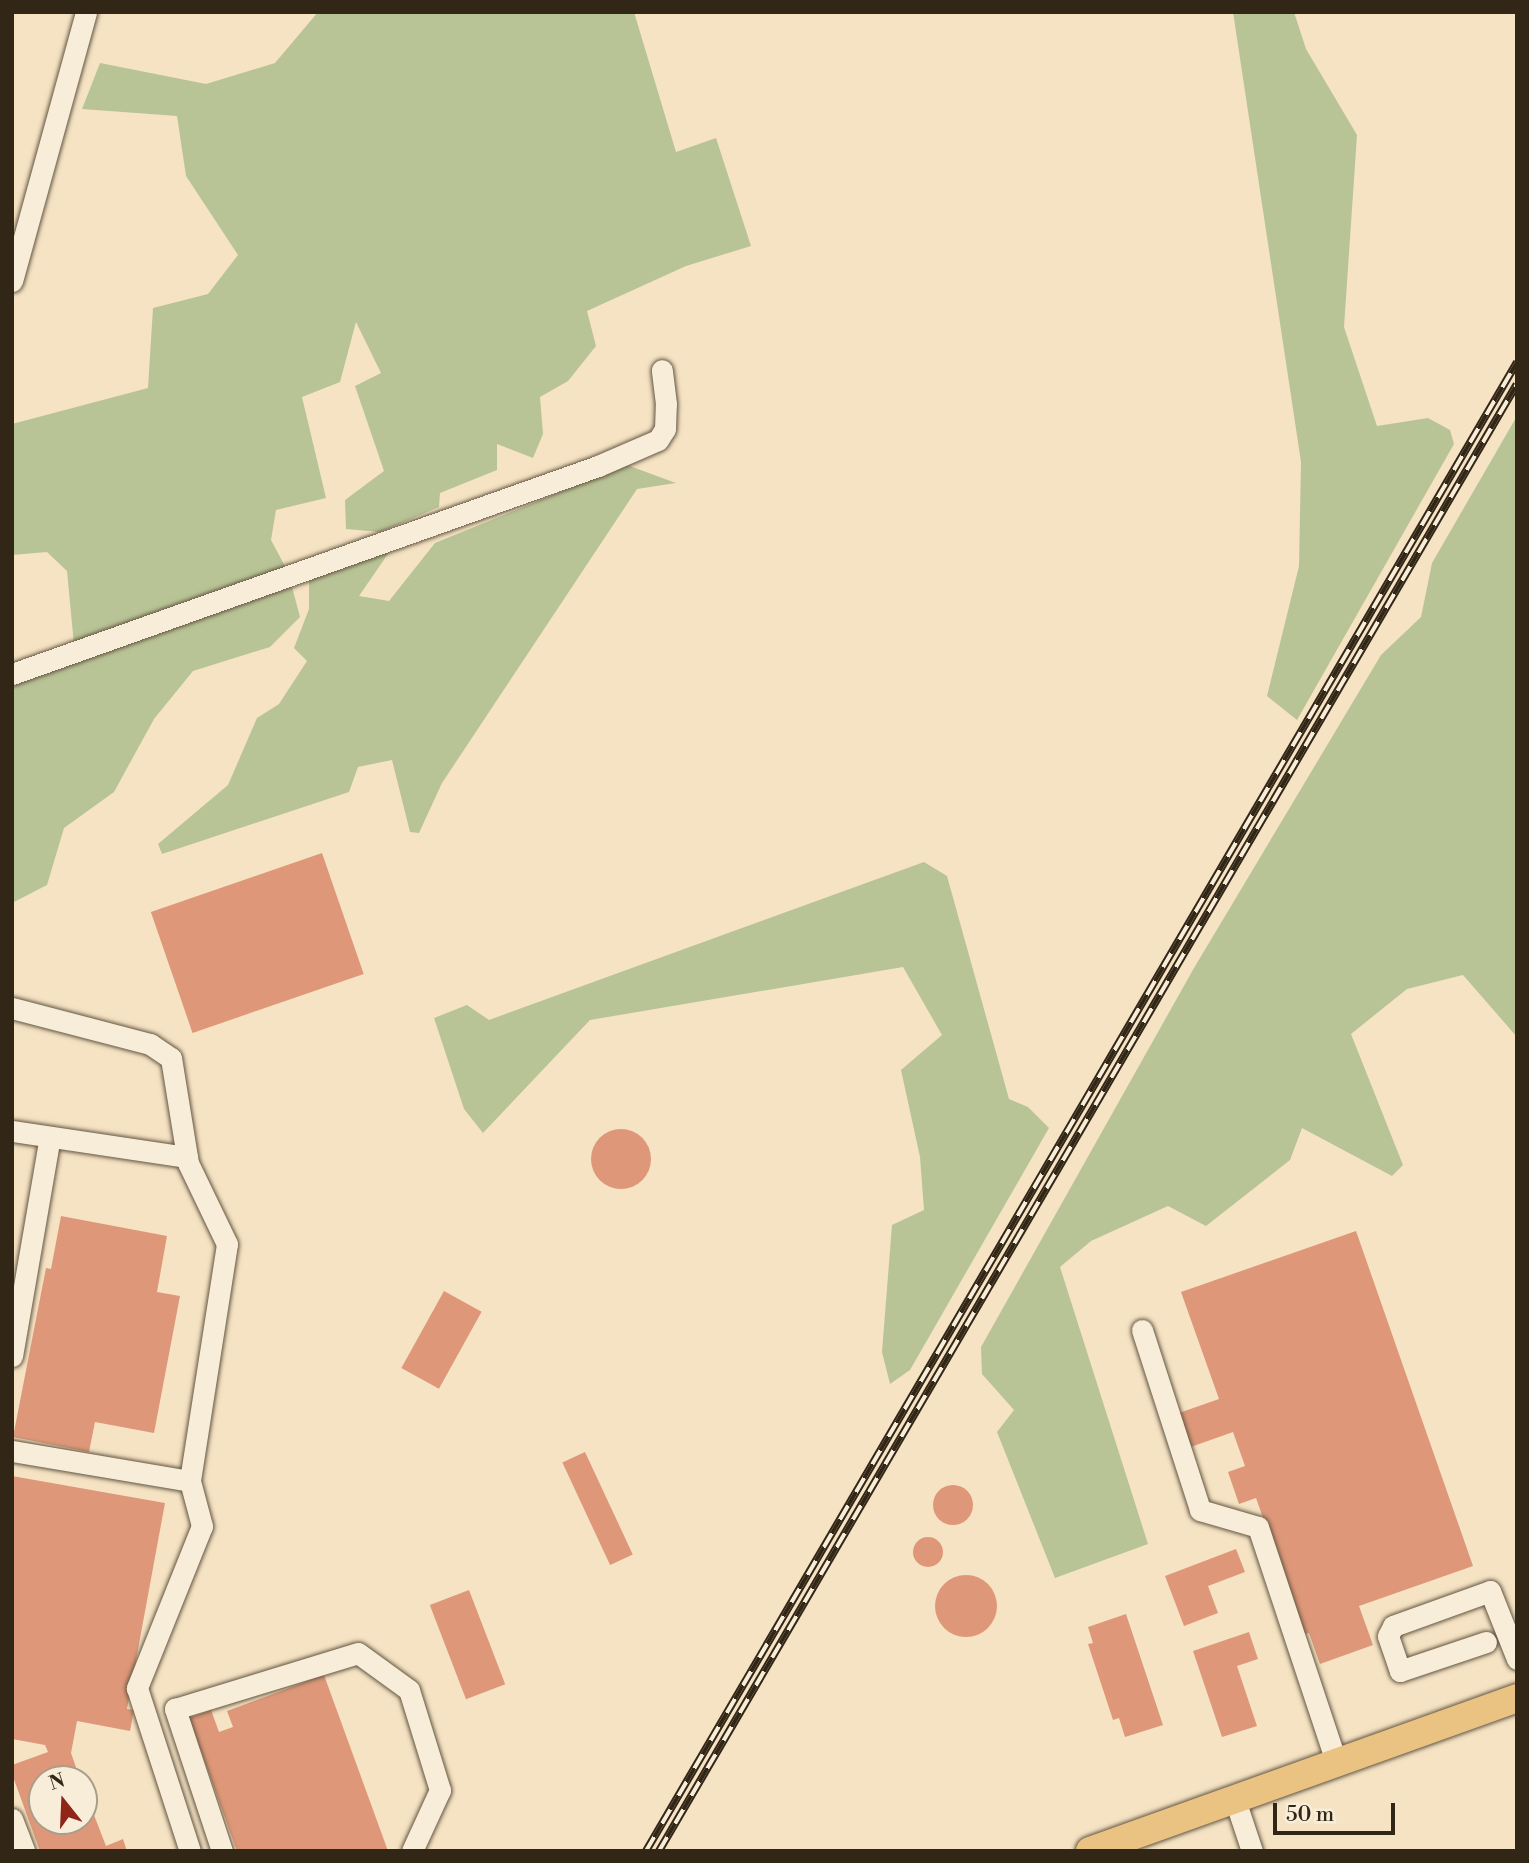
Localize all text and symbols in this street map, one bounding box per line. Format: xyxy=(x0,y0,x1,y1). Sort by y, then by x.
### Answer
north arrow xyxy=(28,1765,98,1835)
text: N xyxy=(46,1768,68,1796)
scale bar xyxy=(1277,1790,1400,1834)
text: 50 m xyxy=(1286,1802,1334,1828)

